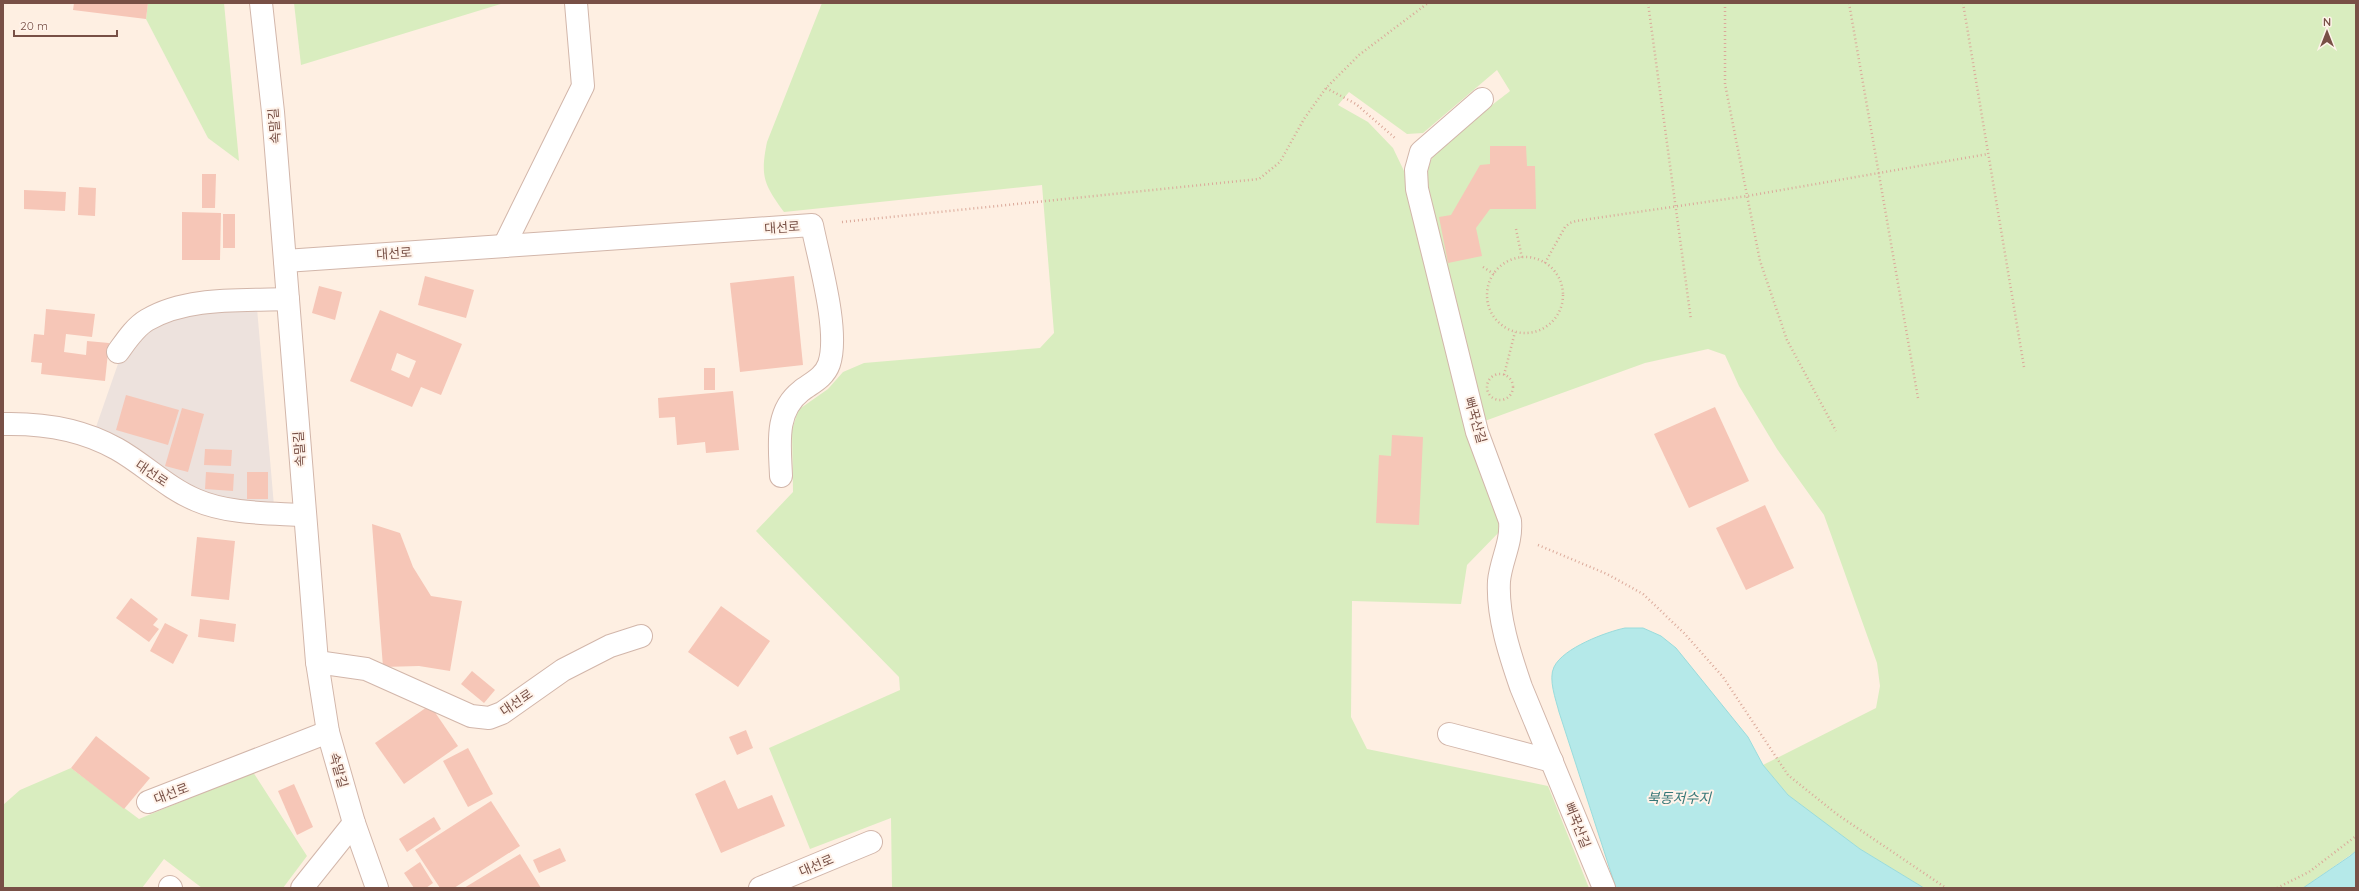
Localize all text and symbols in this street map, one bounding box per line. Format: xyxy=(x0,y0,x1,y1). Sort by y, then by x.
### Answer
scale bar xyxy=(14,12,117,38)
north arrow xyxy=(2307,12,2347,52)
text: N xyxy=(2323,15,2331,29)
text: 20 m xyxy=(20,18,48,33)
street label: 속말길 xyxy=(264,107,284,145)
street label: 대선로 xyxy=(764,218,800,236)
street label: 대선로 xyxy=(376,244,412,262)
street label: 뻐꾹산길 xyxy=(1462,395,1490,445)
street label: 속말길 xyxy=(290,431,308,467)
street label: 대선로 xyxy=(133,456,171,490)
street label: 대선로 xyxy=(497,685,535,719)
street label: 속말길 xyxy=(326,751,352,789)
street label: 대선로 xyxy=(151,779,191,807)
water label: 북동저수지 xyxy=(1647,789,1712,807)
street label: 뻐꾹산길 xyxy=(1562,800,1594,850)
street label: 대선로 xyxy=(796,851,836,879)

